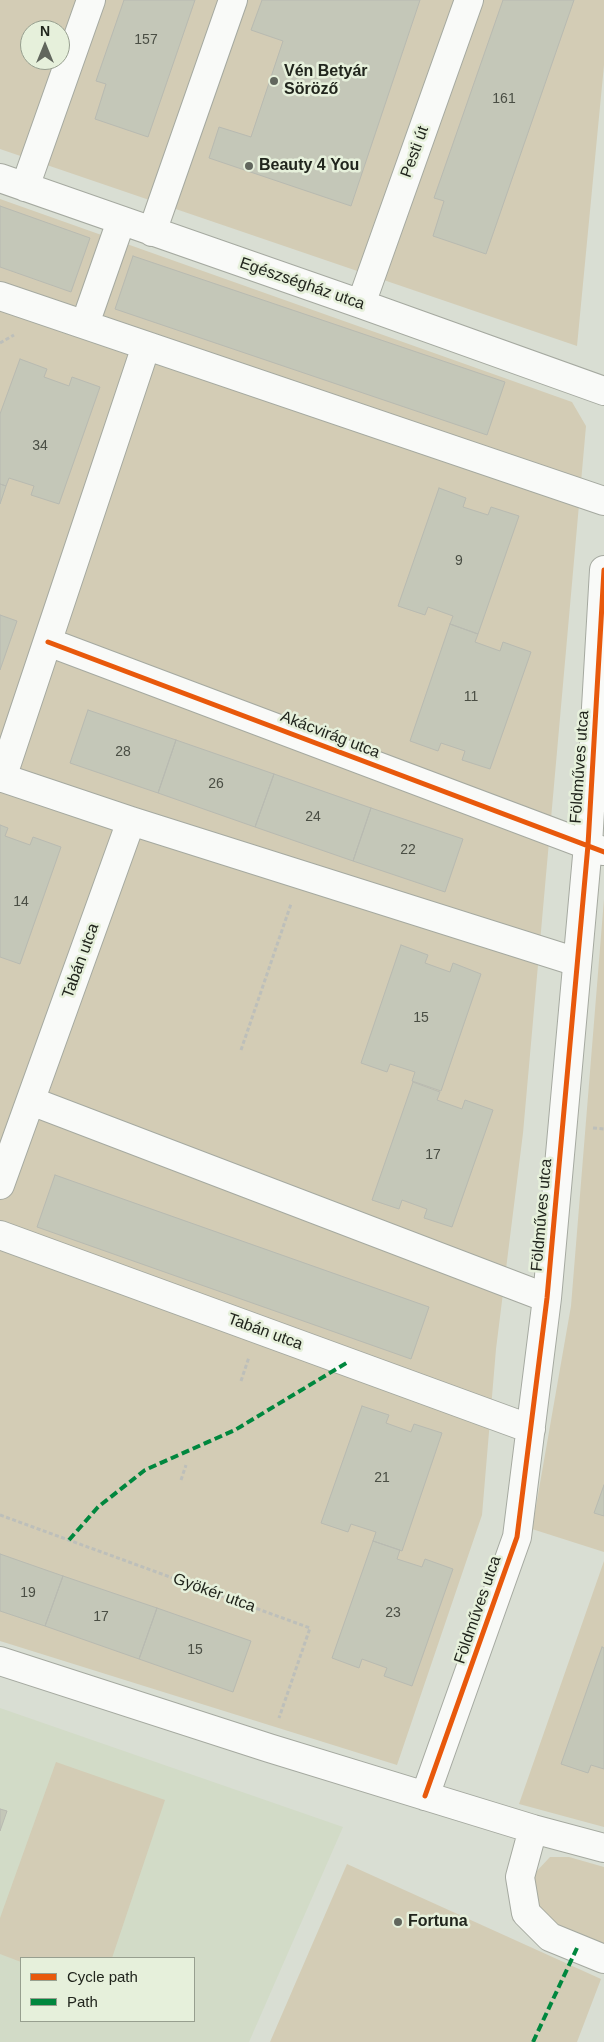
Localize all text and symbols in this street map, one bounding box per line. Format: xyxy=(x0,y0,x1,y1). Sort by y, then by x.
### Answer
north arrow xyxy=(20,20,70,70)
text: N xyxy=(40,23,50,39)
house number: 157 xyxy=(134,32,158,48)
place label: Vén Betyár Söröző xyxy=(284,62,368,100)
marker: Vén Betyár Söröző xyxy=(268,75,280,87)
house number: 161 xyxy=(492,91,516,107)
street label: Pesti út xyxy=(397,124,433,180)
place label: Beauty 4 You xyxy=(259,156,359,176)
marker: Beauty 4 You xyxy=(243,160,255,172)
street label: Egészségház utca xyxy=(237,254,367,314)
house number: 34 xyxy=(32,438,48,454)
house number: 9 xyxy=(455,553,463,569)
house number: 11 xyxy=(464,689,478,705)
street label: Akácvirág utca xyxy=(278,707,382,763)
street label: Földműves utca xyxy=(566,710,594,824)
house number: 28 xyxy=(115,744,131,760)
house number: 26 xyxy=(208,776,224,792)
house number: 24 xyxy=(305,809,321,825)
house number: 22 xyxy=(400,842,416,858)
house number: 14 xyxy=(13,894,29,910)
street label: Tabán utca xyxy=(59,921,103,1001)
house number: 15 xyxy=(413,1010,429,1026)
house number: 17 xyxy=(425,1147,441,1163)
street label: Földműves utca xyxy=(528,1158,556,1272)
street label: Tabán utca xyxy=(225,1310,305,1354)
house number: 21 xyxy=(374,1470,390,1486)
street label: Földműves utca xyxy=(451,1553,505,1667)
street label: Gyökér utca xyxy=(170,1569,258,1617)
house number: 19 xyxy=(20,1585,36,1601)
house number: 23 xyxy=(385,1605,401,1621)
house number: 17 xyxy=(93,1609,109,1625)
house number: 15 xyxy=(187,1642,203,1658)
place label: Fortuna xyxy=(408,1912,468,1932)
marker: Fortuna xyxy=(392,1916,404,1928)
legend xyxy=(20,1957,195,2022)
text: Cycle path xyxy=(67,1968,138,1985)
text: Path xyxy=(67,1993,98,2010)

